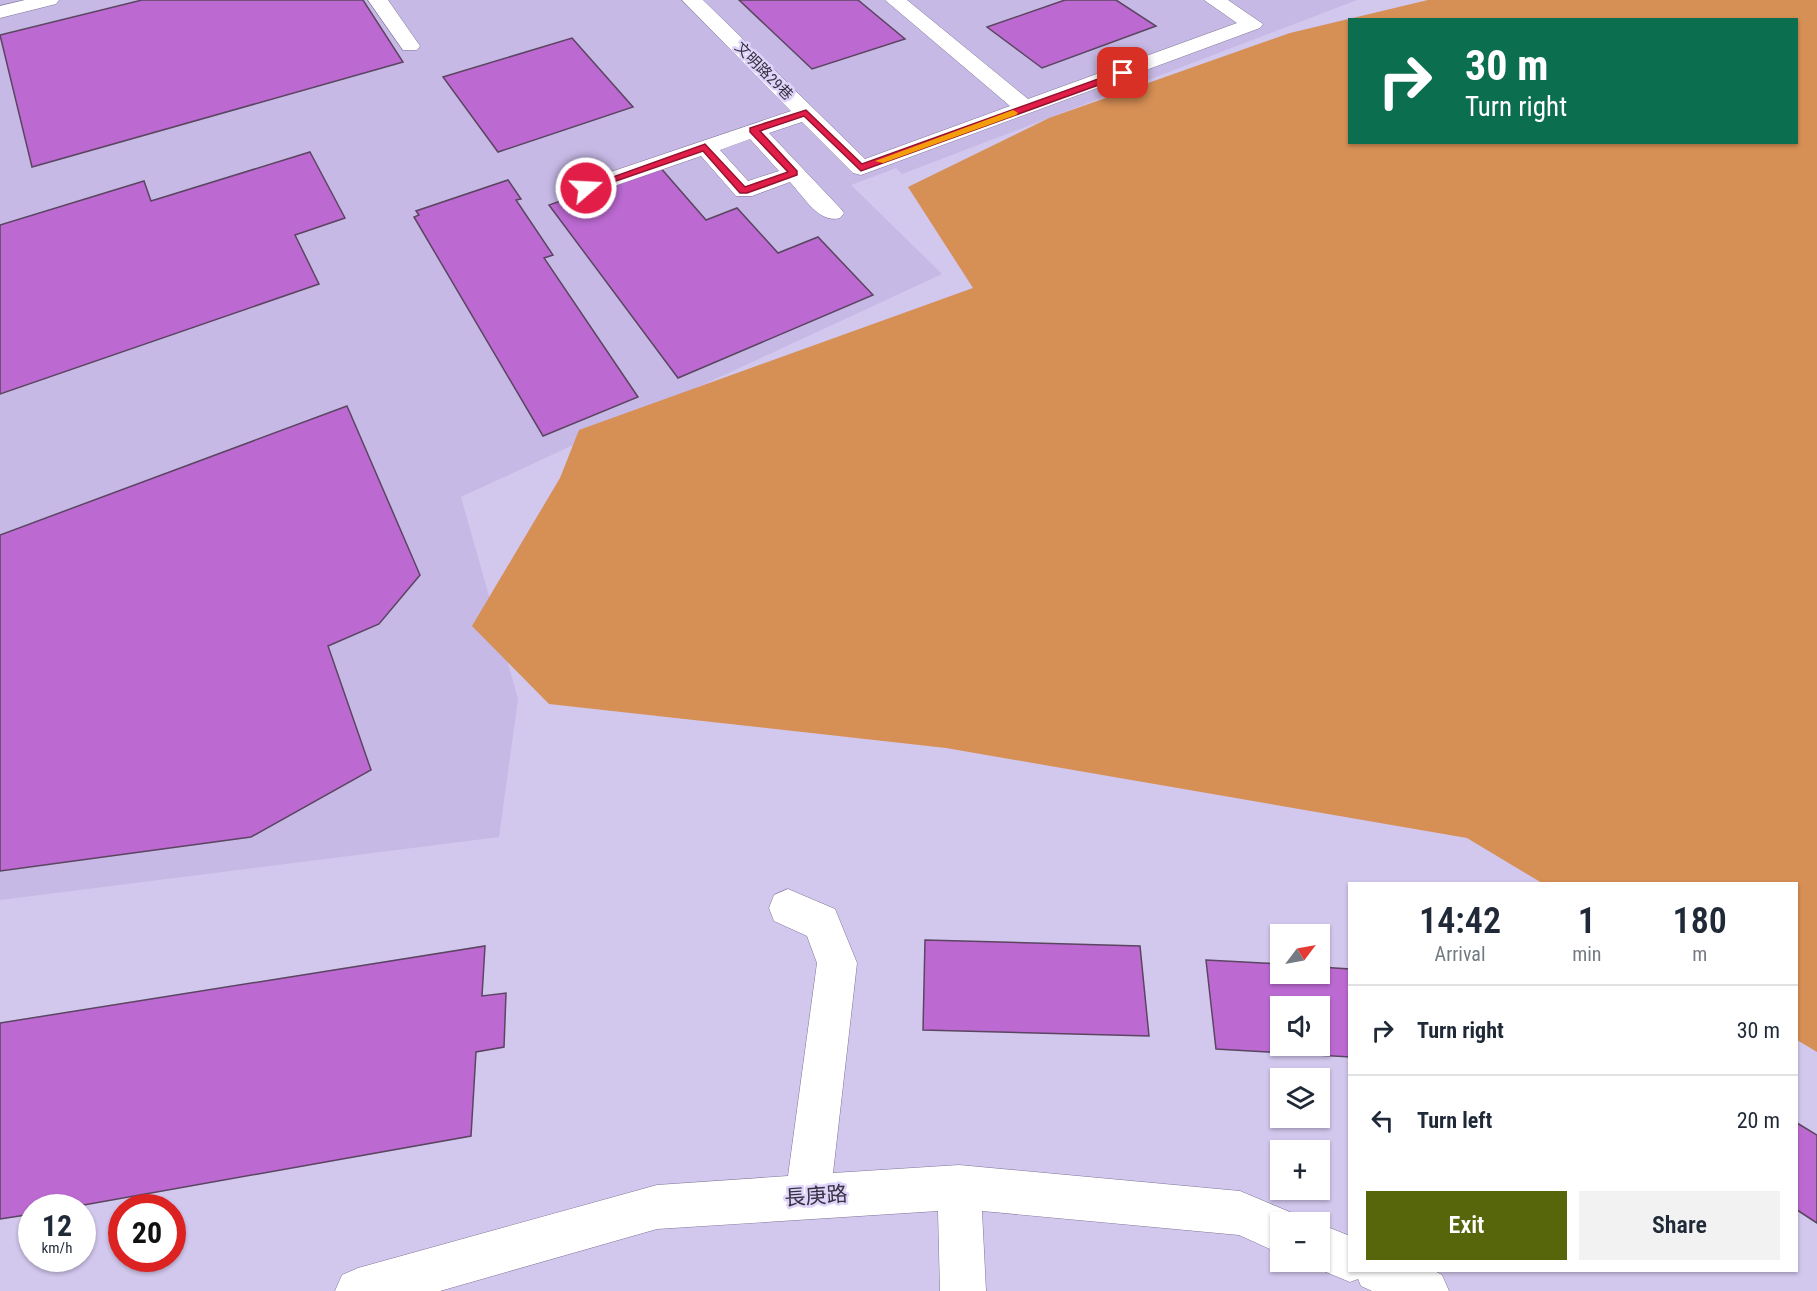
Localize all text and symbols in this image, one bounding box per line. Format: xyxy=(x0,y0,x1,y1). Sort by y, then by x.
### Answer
street label: 文明路29巷 xyxy=(731,38,797,104)
text: 30 m xyxy=(1465,41,1548,90)
icon: right xyxy=(1366,42,1444,120)
pin xyxy=(1097,47,1148,98)
icon: arrive xyxy=(1106,56,1139,89)
text: Turn right xyxy=(1465,91,1567,123)
position arrow xyxy=(554,156,618,220)
text: 14:42 xyxy=(1419,900,1501,942)
text: 1 xyxy=(1578,900,1596,942)
text: 180 xyxy=(1673,900,1727,942)
north arrow xyxy=(1270,924,1330,984)
map controls xyxy=(1270,924,1330,1272)
text: Arrival xyxy=(1435,942,1486,966)
text: min xyxy=(1572,942,1601,966)
text: m xyxy=(1692,942,1707,966)
button: sound xyxy=(1270,996,1330,1056)
icon: right xyxy=(1366,1014,1399,1047)
text: Turn right xyxy=(1417,1018,1504,1043)
text: 30 m xyxy=(1737,1018,1780,1043)
button: layers xyxy=(1270,1068,1330,1128)
icon: left xyxy=(1366,1104,1399,1137)
text: Turn left xyxy=(1417,1108,1492,1133)
text: 20 m xyxy=(1737,1108,1780,1133)
button: + xyxy=(1270,1140,1330,1200)
street label: 長庚路 xyxy=(784,1182,848,1210)
button: Exit xyxy=(1366,1191,1567,1260)
button: Share xyxy=(1579,1191,1780,1260)
speed limit sign: 20 xyxy=(108,1194,186,1272)
text: 12 xyxy=(42,1208,72,1243)
button: − xyxy=(1270,1212,1330,1272)
text: km/h xyxy=(42,1239,72,1257)

